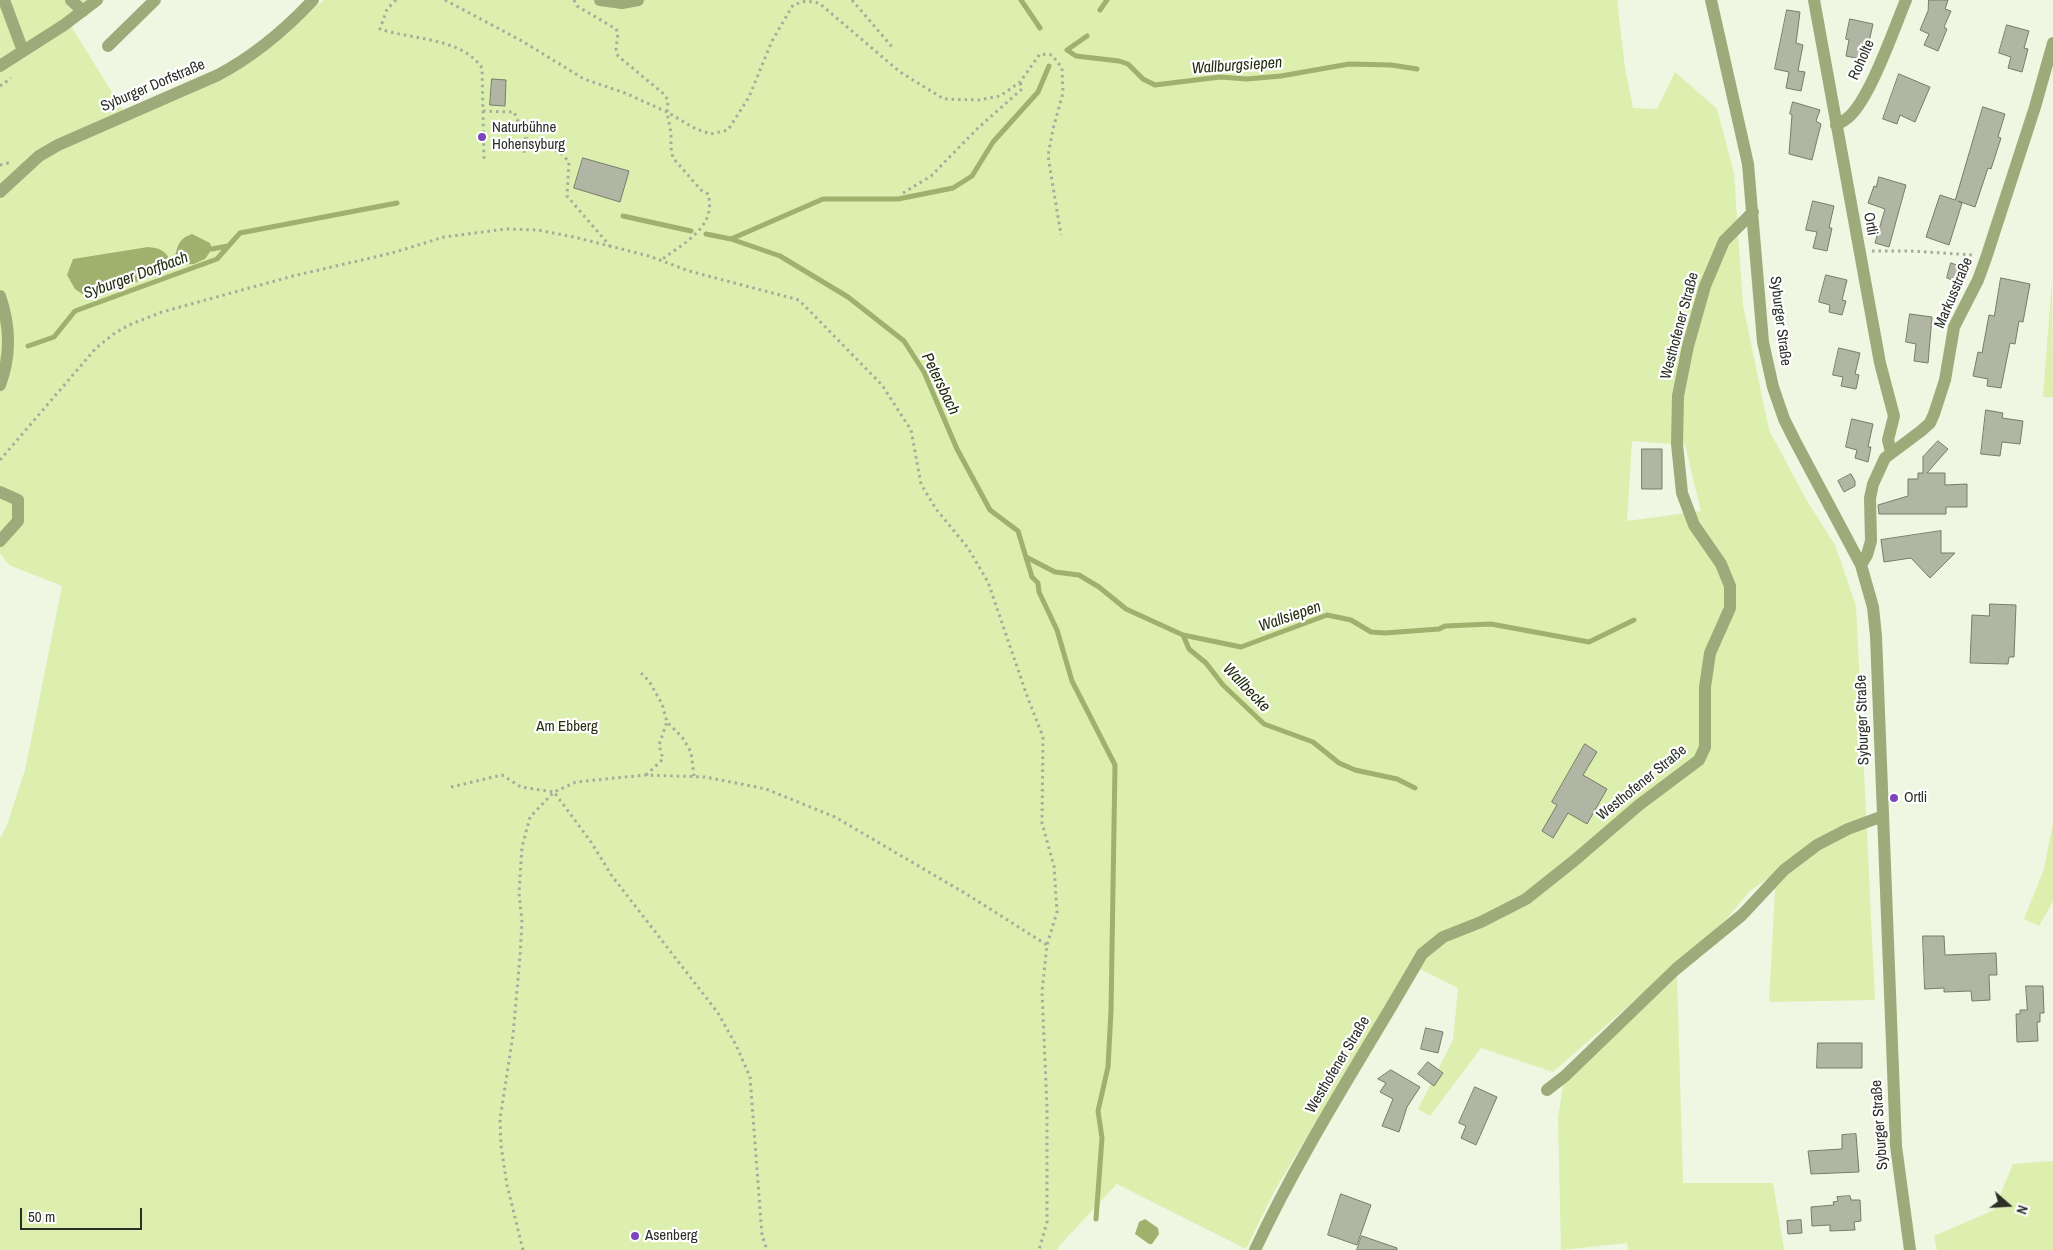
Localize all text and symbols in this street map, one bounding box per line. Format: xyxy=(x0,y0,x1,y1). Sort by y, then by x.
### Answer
street label: Roholte xyxy=(1845,37,1879,83)
water label: Wallburgsiepen xyxy=(1191,53,1283,79)
street label: Syburger Dorfstraße xyxy=(98,56,208,116)
place label: Naturbühne Hohensyburg xyxy=(492,119,565,154)
marker: Naturbühne Hohensyburg xyxy=(476,131,488,143)
street label: Ortli xyxy=(1859,211,1881,237)
water label: Syburger Dorfbach xyxy=(81,248,191,304)
street label: Markusstraße xyxy=(1931,255,1977,331)
street label: Westhofener Straße xyxy=(1657,271,1703,381)
street label: Syburger Straße xyxy=(1766,275,1794,367)
water label: Petersbach xyxy=(917,350,963,418)
water label: Wallsiepen xyxy=(1256,597,1324,637)
water label: Wallbecke xyxy=(1218,660,1274,716)
street label: Syburger Straße xyxy=(1852,675,1874,765)
park label: Am Ebberg xyxy=(536,718,598,736)
street label: Westhofener Straße xyxy=(1594,741,1690,825)
place label: Ortli xyxy=(1904,789,1927,807)
marker: Ortli xyxy=(1888,792,1900,804)
street label: Westhofener Straße xyxy=(1302,1013,1374,1117)
street label: Syburger Straße xyxy=(1868,1079,1892,1171)
north arrow xyxy=(1983,1180,2033,1230)
scale bar xyxy=(22,1198,145,1230)
text: N xyxy=(2012,1203,2032,1217)
text: 50 m xyxy=(28,1206,55,1227)
place label: Asenberg xyxy=(645,1227,698,1245)
marker: Asenberg xyxy=(629,1230,641,1242)

